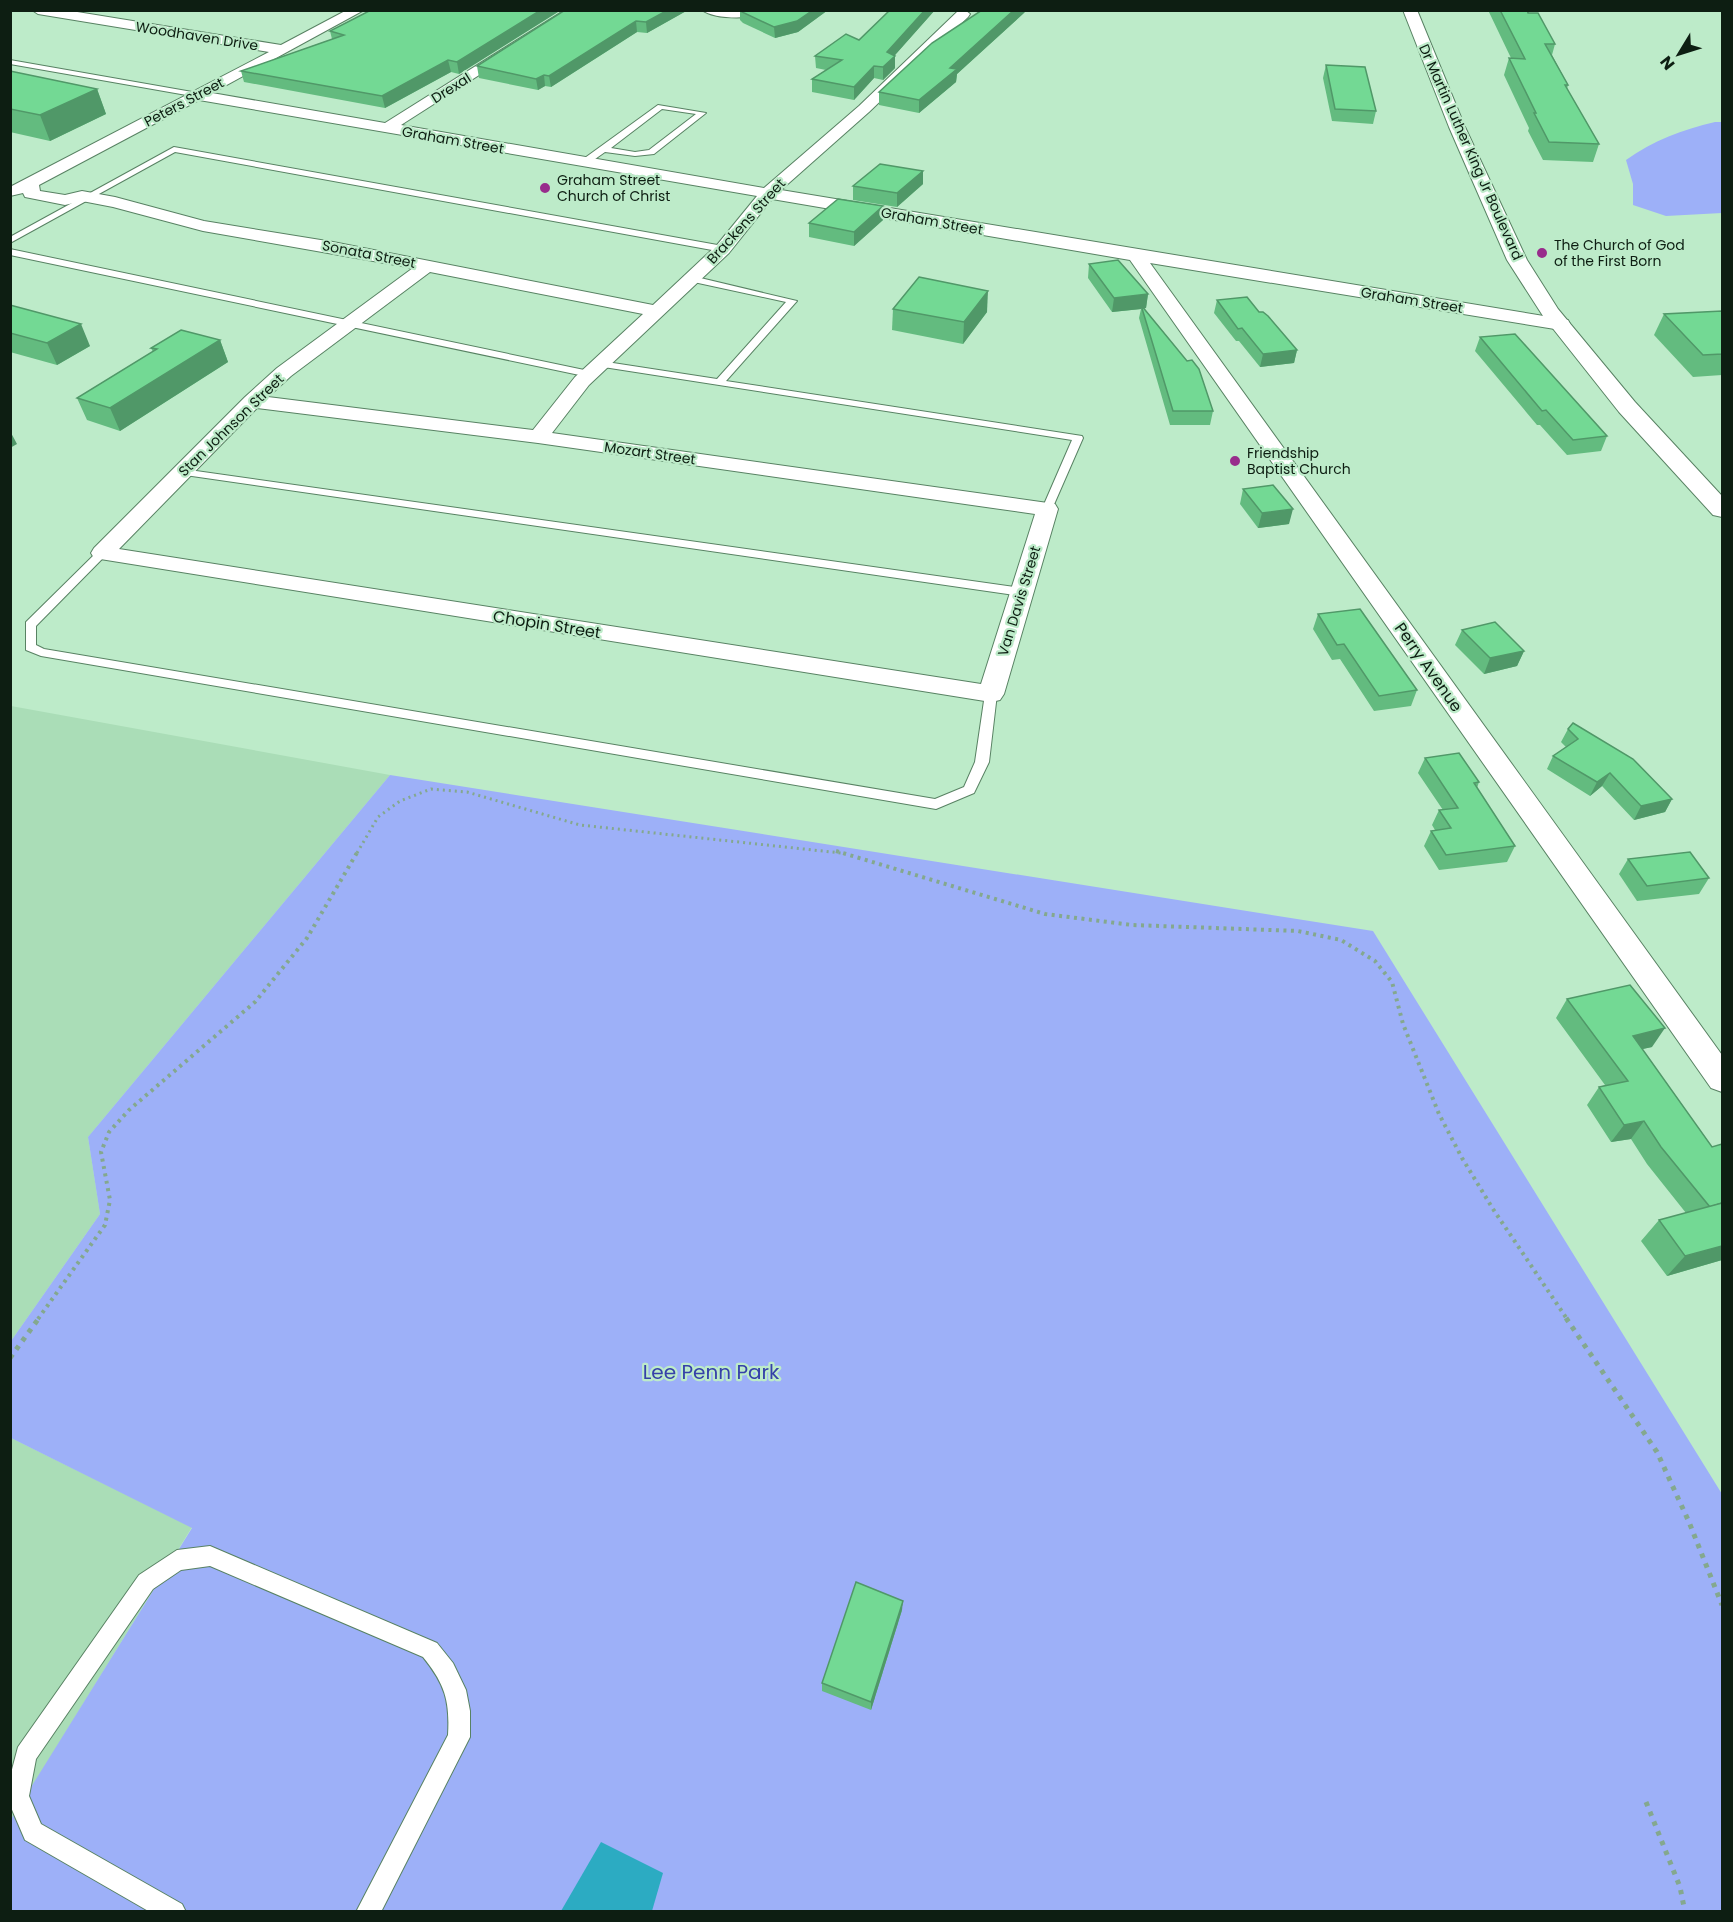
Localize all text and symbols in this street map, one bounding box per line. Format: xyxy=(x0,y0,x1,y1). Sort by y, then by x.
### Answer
street label: Woodhaven Drive xyxy=(134,16,260,56)
north arrow xyxy=(1649,24,1709,84)
street label: Dr Martin Luther King Jr Boulevard xyxy=(1414,41,1528,263)
text: N xyxy=(1655,51,1680,75)
street label: Drexal xyxy=(427,68,475,108)
street label: Peters Street xyxy=(141,73,227,131)
street label: Graham Street xyxy=(400,121,506,159)
place label: Graham Street Church of Christ xyxy=(557,170,670,206)
street label: Brackens Street xyxy=(702,174,790,268)
marker: Graham Street Church of Christ xyxy=(538,181,552,195)
street label: Graham Street xyxy=(879,202,985,240)
street label: Sonata Street xyxy=(321,235,417,273)
place label: The Church of God of the First Born xyxy=(1554,235,1685,271)
marker: The Church of God of the First Born xyxy=(1535,246,1549,260)
street label: Graham Street xyxy=(1359,282,1465,318)
street label: Stan Johnson Street xyxy=(174,369,288,481)
street label: Mozart Street xyxy=(603,437,697,469)
place label: Friendship Baptist Church xyxy=(1247,443,1351,479)
marker: Friendship Baptist Church xyxy=(1228,454,1242,468)
street label: Van Davis Street xyxy=(993,543,1045,659)
street label: Chopin Street xyxy=(491,605,603,644)
street label: Perry Avenue xyxy=(1389,618,1468,717)
park label: Lee Penn Park xyxy=(643,1358,780,1386)

